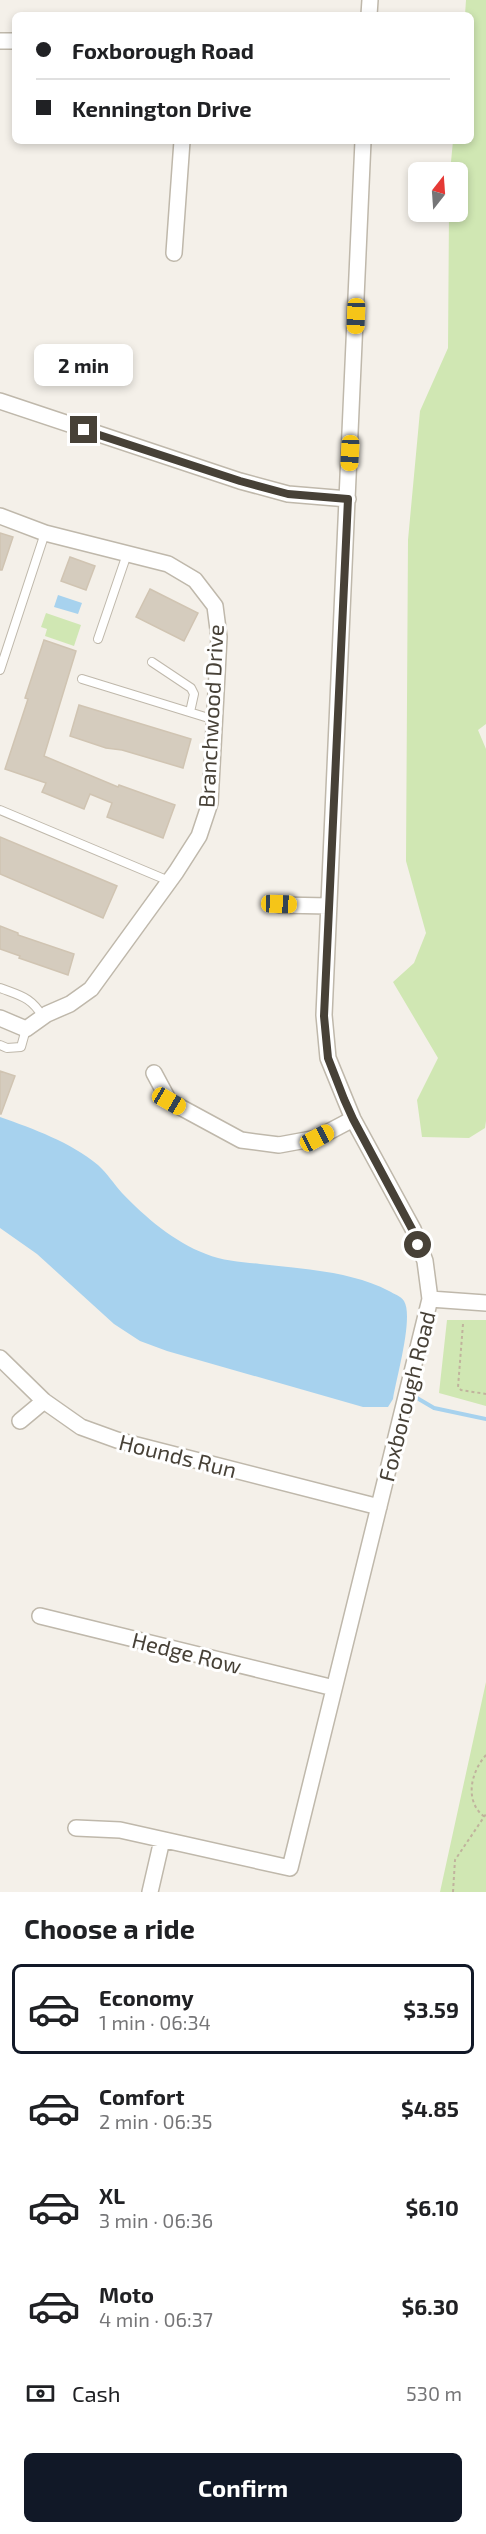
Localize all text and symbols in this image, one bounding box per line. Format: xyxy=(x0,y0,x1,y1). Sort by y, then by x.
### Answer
text: Foxborough Road xyxy=(72,37,254,63)
text: Kennington Drive xyxy=(72,95,252,121)
north arrow xyxy=(408,162,468,222)
map controls xyxy=(408,162,468,222)
car xyxy=(346,298,366,334)
callout: 2 min xyxy=(34,343,134,385)
text: 2 min xyxy=(58,353,109,377)
route end xyxy=(70,416,97,443)
car xyxy=(340,435,360,471)
street label: Branchwood Drive xyxy=(192,624,228,808)
car xyxy=(261,894,297,914)
car xyxy=(149,1084,189,1118)
car xyxy=(297,1122,337,1154)
route start xyxy=(404,1231,431,1258)
street label: Foxborough Road xyxy=(372,1308,440,1484)
street label: Hounds Run xyxy=(117,1428,239,1482)
street label: Hedge Row xyxy=(129,1626,245,1678)
text: Choose a ride xyxy=(24,1912,195,1944)
icon: car xyxy=(27,1982,81,2036)
text: Economy xyxy=(99,1984,194,2010)
text: $3.59 xyxy=(403,1996,459,2022)
text: 1 min · 06:34 xyxy=(99,2010,211,2034)
icon: car xyxy=(27,2081,81,2135)
text: Comfort xyxy=(99,2083,184,2109)
text: $4.85 xyxy=(401,2095,459,2121)
text: 2 min · 06:35 xyxy=(99,2109,213,2133)
icon: car xyxy=(27,2180,81,2234)
text: XL xyxy=(99,2182,125,2208)
text: $6.10 xyxy=(405,2194,459,2220)
text: 3 min · 06:36 xyxy=(99,2208,213,2232)
icon: car xyxy=(27,2279,81,2333)
text: Moto xyxy=(99,2281,154,2307)
text: $6.30 xyxy=(402,2293,459,2319)
text: 4 min · 06:37 xyxy=(99,2307,213,2331)
icon: cash xyxy=(24,2377,57,2410)
text: Cash xyxy=(72,2380,121,2406)
text: 530 m xyxy=(406,2381,462,2405)
button: Confirm xyxy=(24,2453,462,2522)

